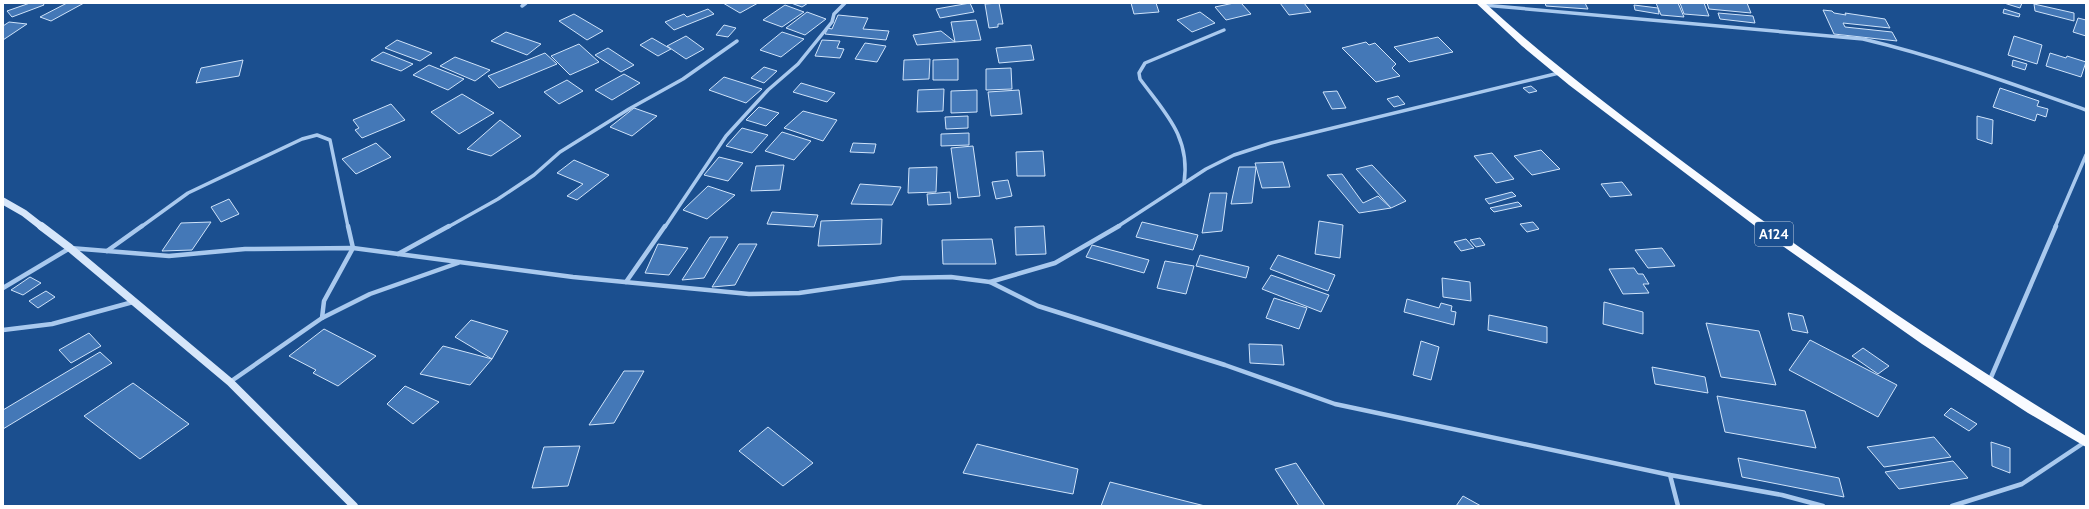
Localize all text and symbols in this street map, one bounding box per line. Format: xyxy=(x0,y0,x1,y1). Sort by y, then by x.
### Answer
road number: A124 xyxy=(1755,222,1793,246)

